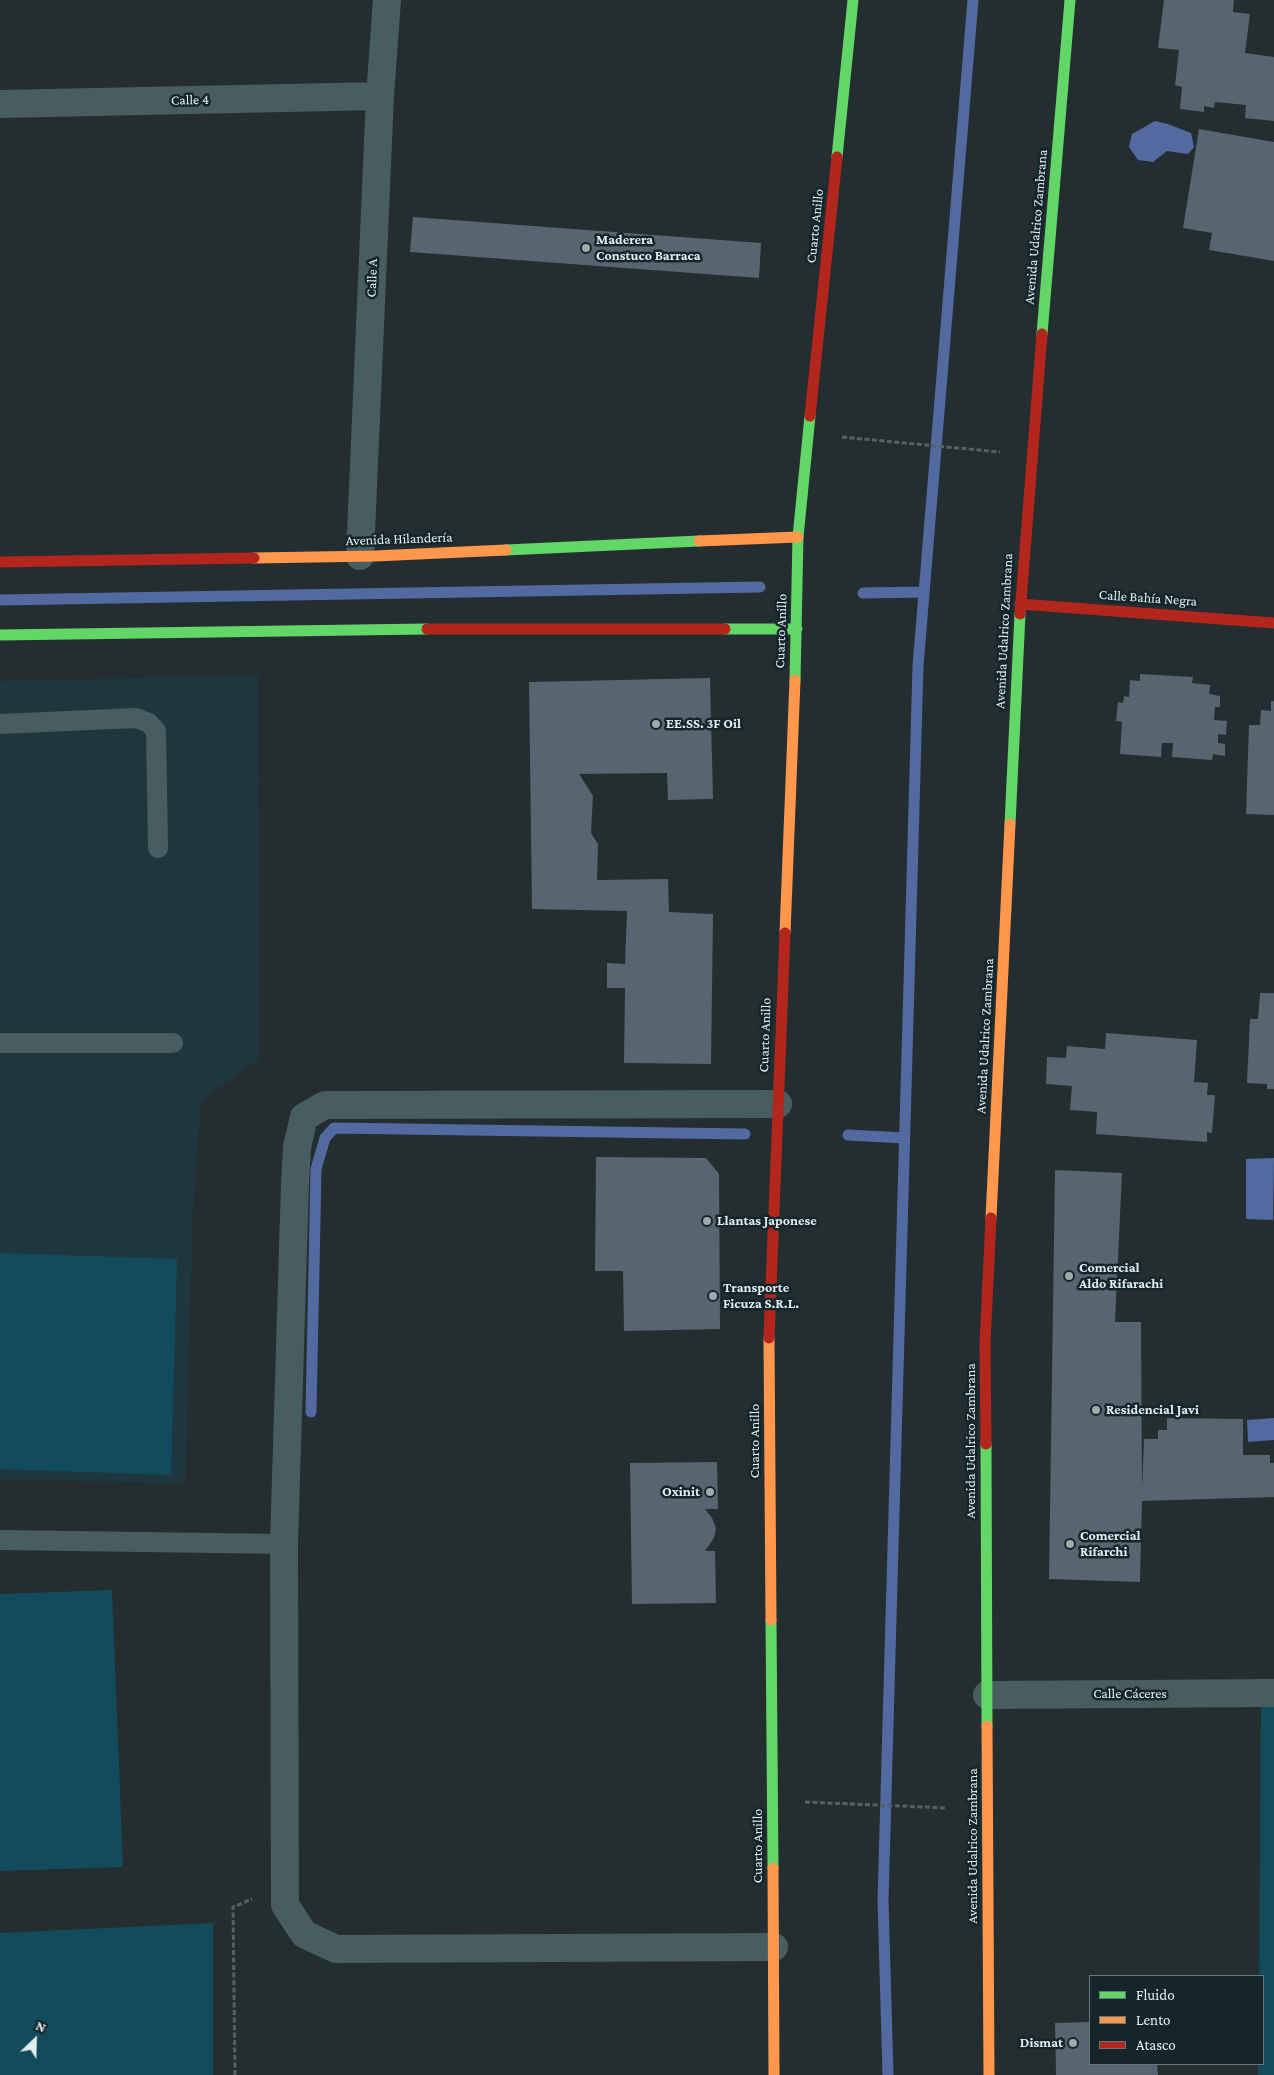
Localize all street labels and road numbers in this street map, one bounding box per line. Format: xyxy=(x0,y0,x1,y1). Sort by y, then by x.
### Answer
street label: Calle 4 xyxy=(171,91,209,109)
street label: Avenida Udalrico Zambrana xyxy=(1021,149,1051,305)
street label: Cuarto Anillo xyxy=(803,188,827,264)
street label: Calle A xyxy=(363,258,381,298)
street label: Avenida Hilandería xyxy=(345,529,453,549)
street label: Avenida Udalrico Zambrana xyxy=(992,553,1016,709)
street label: Calle Bahía Negra xyxy=(1098,586,1198,610)
street label: Cuarto Anillo xyxy=(771,593,791,669)
street label: Avenida Udalrico Zambrana xyxy=(973,958,997,1114)
street label: Cuarto Anillo xyxy=(755,997,775,1073)
street label: Avenida Udalrico Zambrana xyxy=(963,1363,979,1519)
street label: Cuarto Anillo xyxy=(747,1404,763,1478)
street label: Calle Cáceres xyxy=(1093,1686,1167,1702)
street label: Avenida Udalrico Zambrana xyxy=(965,1768,981,1924)
street label: Cuarto Anillo xyxy=(750,1809,766,1883)

